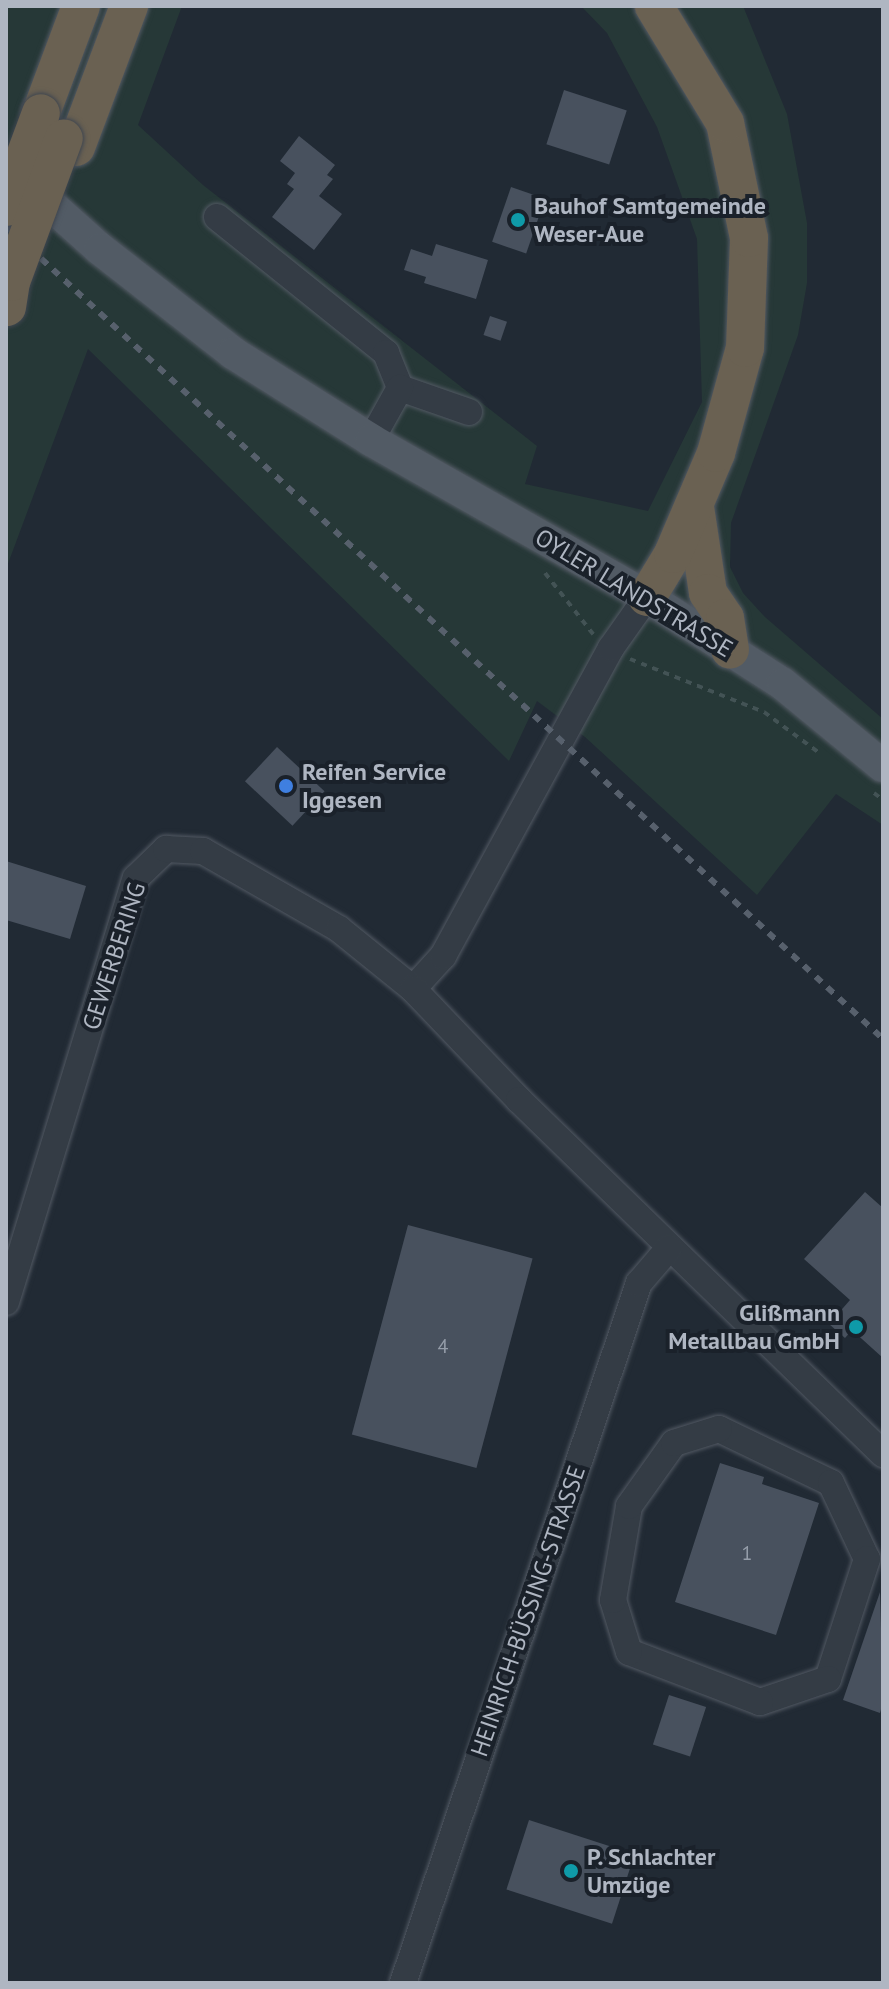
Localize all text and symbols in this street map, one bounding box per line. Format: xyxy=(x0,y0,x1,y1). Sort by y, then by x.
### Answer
place label: Bauhof Samtgemeinde Weser-Aue xyxy=(534,192,766,248)
marker: Bauhof Samtgemeinde Weser-Aue xyxy=(509,211,527,229)
street label: OYLER LANDSTRASSE xyxy=(530,523,738,663)
place label: Reifen Service Iggesen xyxy=(302,758,446,814)
marker: Reifen Service Iggesen xyxy=(277,777,295,795)
street label: GEWERBERING xyxy=(77,879,151,1033)
place label: Glißmann Metallbau GmbH xyxy=(668,1299,840,1355)
marker: Glißmann Metallbau GmbH xyxy=(847,1318,865,1336)
house number: 4 xyxy=(438,1334,448,1358)
street label: HEINRICH-BÜSSING-STRASSE xyxy=(465,1462,591,1760)
house number: 1 xyxy=(742,1541,752,1565)
place label: P. Schlachter Umzüge xyxy=(587,1843,717,1899)
marker: P. Schlachter Umzüge xyxy=(562,1862,580,1880)

